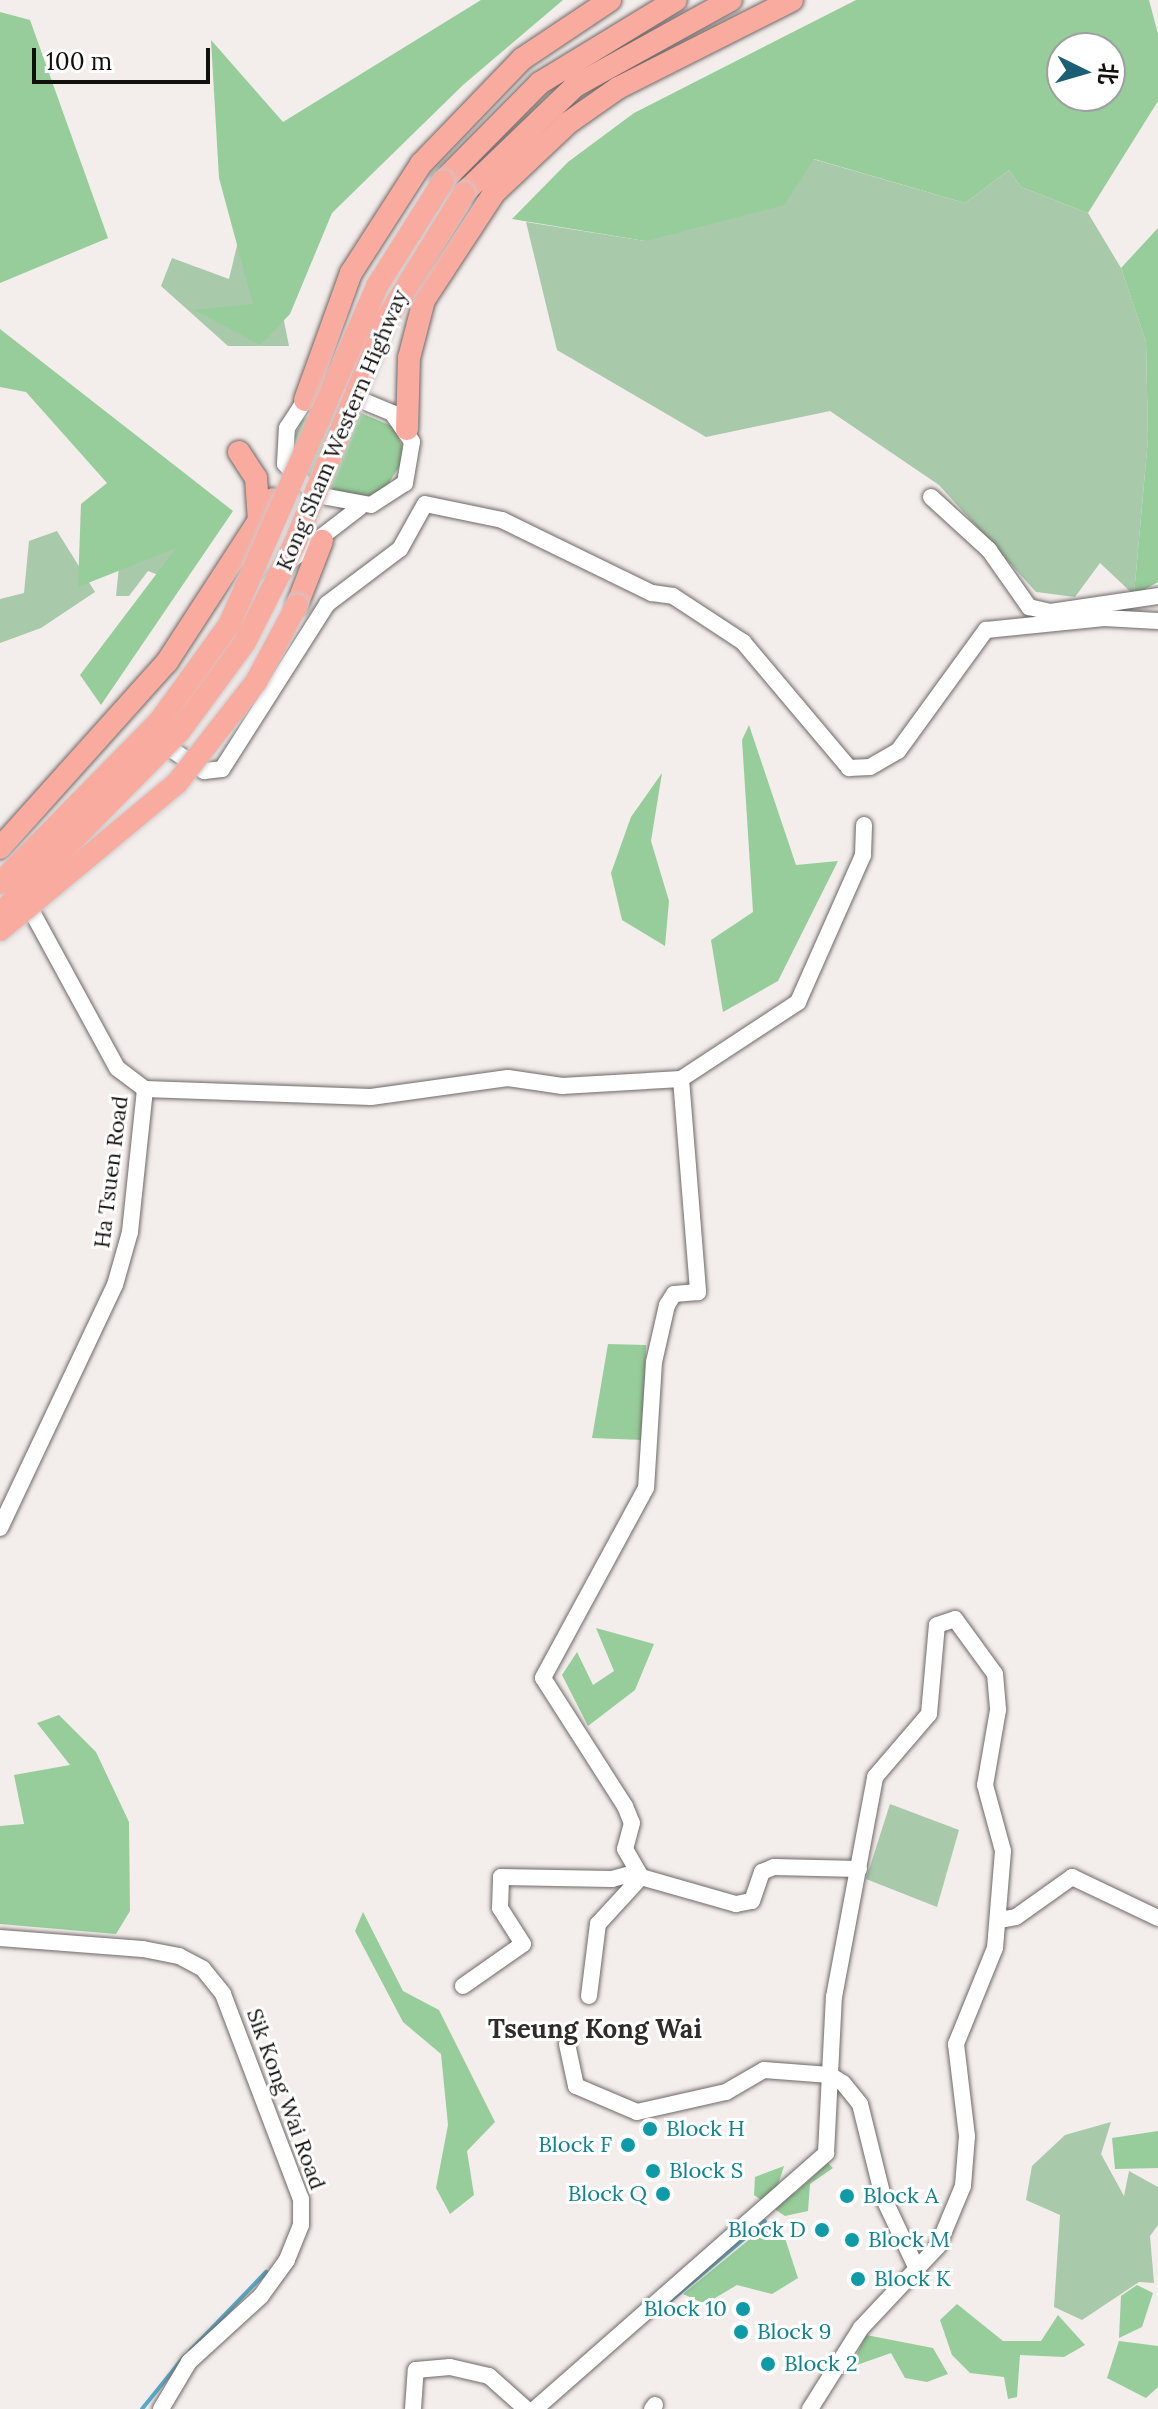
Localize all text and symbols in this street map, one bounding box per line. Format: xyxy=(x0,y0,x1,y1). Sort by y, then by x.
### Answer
scale bar xyxy=(36,32,214,82)
north arrow xyxy=(1046,32,1126,112)
text: 100 m xyxy=(46,46,112,77)
text: 北 xyxy=(1093,62,1123,86)
street label: Kong Sham Western Highway xyxy=(271,286,413,574)
street label: Ha Tsuen Road xyxy=(89,1094,133,1250)
street label: Sik Kong Wai Road xyxy=(241,2005,331,2193)
district label: Tseung Kong Wai xyxy=(488,2013,702,2045)
place label: Block H xyxy=(666,2116,745,2142)
marker: Block H xyxy=(641,2120,659,2138)
place label: Block F xyxy=(538,2132,612,2158)
marker: Block F xyxy=(619,2136,637,2154)
place label: Block S xyxy=(669,2158,743,2184)
marker: Block S xyxy=(644,2162,662,2180)
place label: Block Q xyxy=(568,2181,647,2207)
place label: Block A xyxy=(863,2183,938,2209)
marker: Block Q xyxy=(654,2185,672,2203)
marker: Block A xyxy=(838,2187,856,2205)
place label: Block D xyxy=(728,2217,806,2243)
marker: Block D xyxy=(813,2221,831,2239)
place label: Block M xyxy=(868,2227,950,2253)
marker: Block M xyxy=(843,2231,861,2249)
place label: Block K xyxy=(874,2266,951,2292)
marker: Block K xyxy=(849,2270,867,2288)
place label: Block 10 xyxy=(644,2296,727,2322)
marker: Block 10 xyxy=(734,2300,752,2318)
place label: Block 9 xyxy=(757,2319,831,2345)
marker: Block 9 xyxy=(732,2323,750,2341)
place label: Block 2 xyxy=(784,2351,857,2377)
marker: Block 2 xyxy=(759,2355,777,2373)

